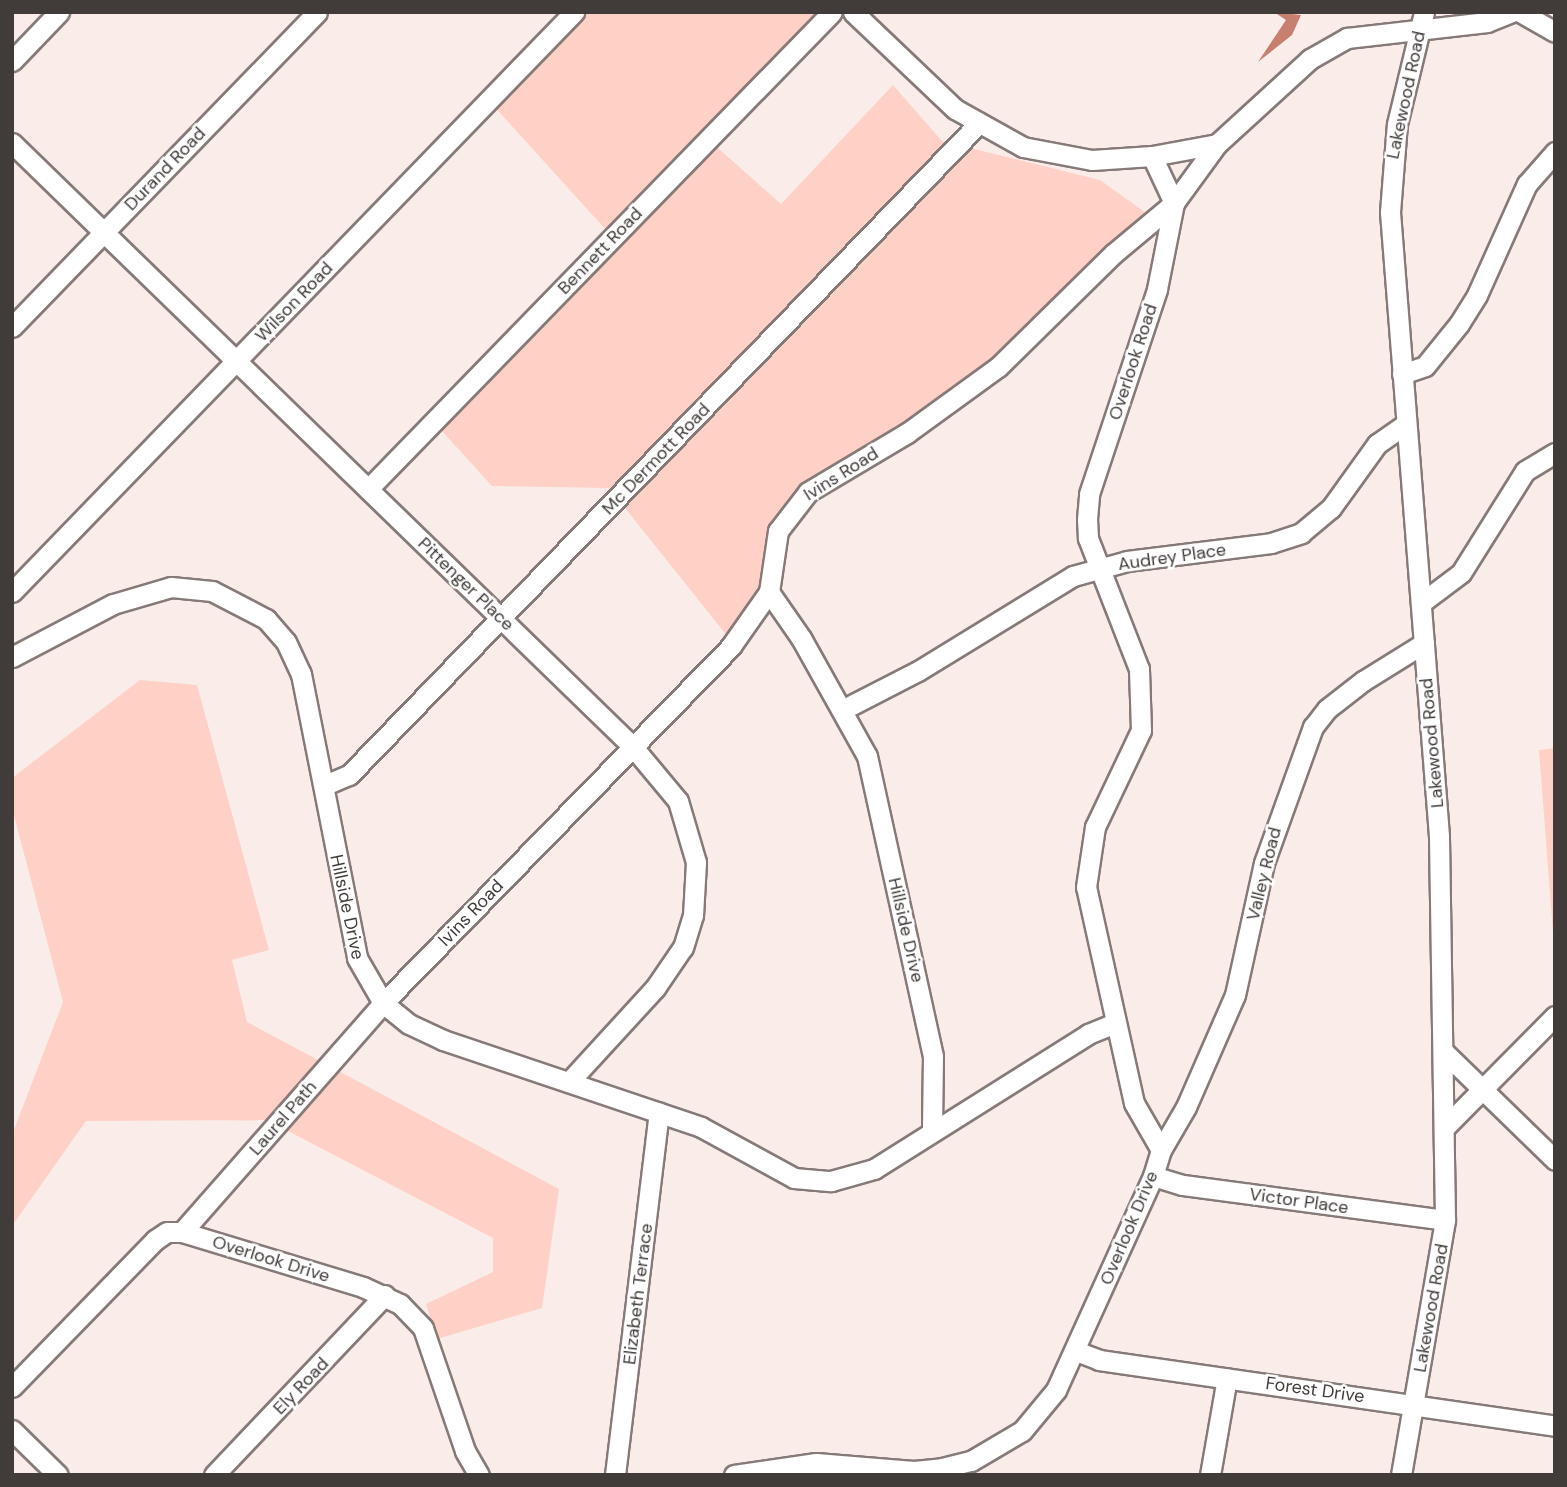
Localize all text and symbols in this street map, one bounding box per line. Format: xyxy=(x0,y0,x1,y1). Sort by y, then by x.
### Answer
street label: Lakewood Road xyxy=(1382,29,1430,161)
street label: Durand Road xyxy=(120,123,210,215)
street label: Bennett Road xyxy=(553,203,647,299)
street label: Wilson Road xyxy=(251,258,337,346)
street label: Overlook Road xyxy=(1104,301,1162,423)
street label: Mc Dermott Road xyxy=(597,399,715,519)
street label: Ivins Road xyxy=(800,443,882,505)
street label: Pittenger Place xyxy=(413,533,519,635)
street label: Audrey Place xyxy=(1116,539,1228,575)
street label: Lakewood Road xyxy=(1416,677,1448,809)
street label: Valley Road xyxy=(1242,825,1286,923)
street label: Hillside Drive xyxy=(325,852,369,962)
street label: Ivins Road xyxy=(434,875,508,951)
street label: Hillside Drive xyxy=(883,875,929,985)
street label: Laurel Path xyxy=(245,1076,321,1160)
street label: Overlook Drive xyxy=(1095,1168,1163,1288)
street label: Victor Place xyxy=(1248,1183,1350,1219)
street label: Elizabeth Terrace xyxy=(619,1222,657,1366)
street label: Overlook Drive xyxy=(210,1231,332,1287)
street label: Lakewood Road xyxy=(1409,1242,1453,1374)
street label: Ely Road xyxy=(269,1353,333,1419)
street label: Forest Drive xyxy=(1264,1372,1366,1408)

